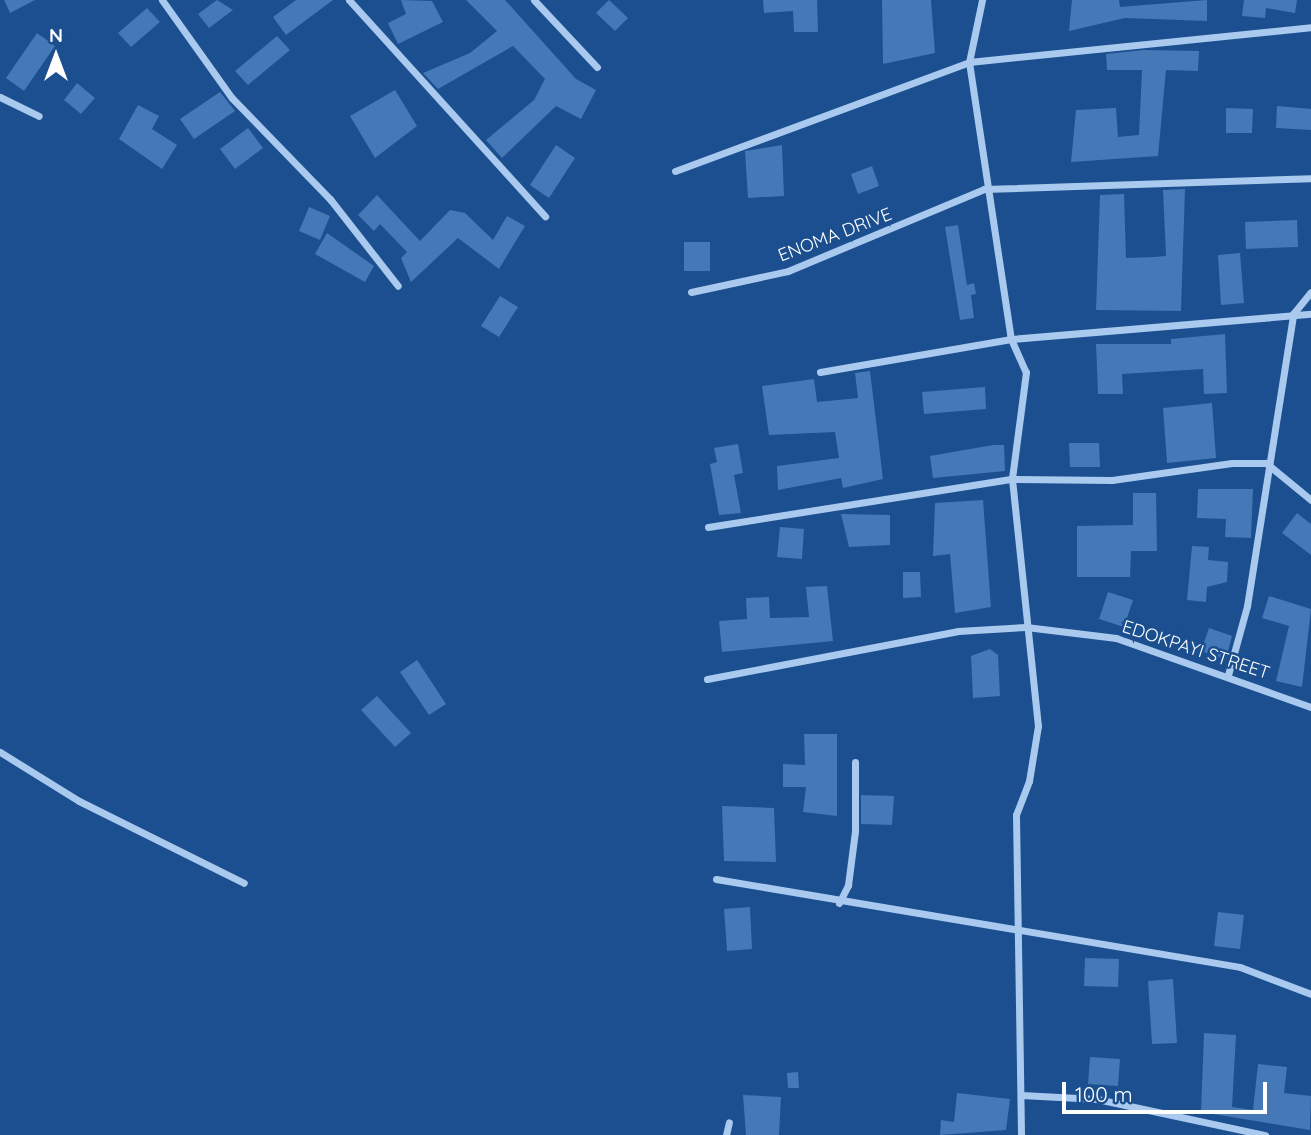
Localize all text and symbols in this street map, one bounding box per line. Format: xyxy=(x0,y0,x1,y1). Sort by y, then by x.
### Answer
north arrow xyxy=(21,21,91,91)
text: N xyxy=(49,23,63,47)
street label: ENOMA DRIVE xyxy=(775,203,895,267)
street label: EDOKPAYI STREET xyxy=(1120,616,1272,684)
scale bar xyxy=(1066,1068,1271,1112)
text: 100 m xyxy=(1075,1081,1133,1107)

